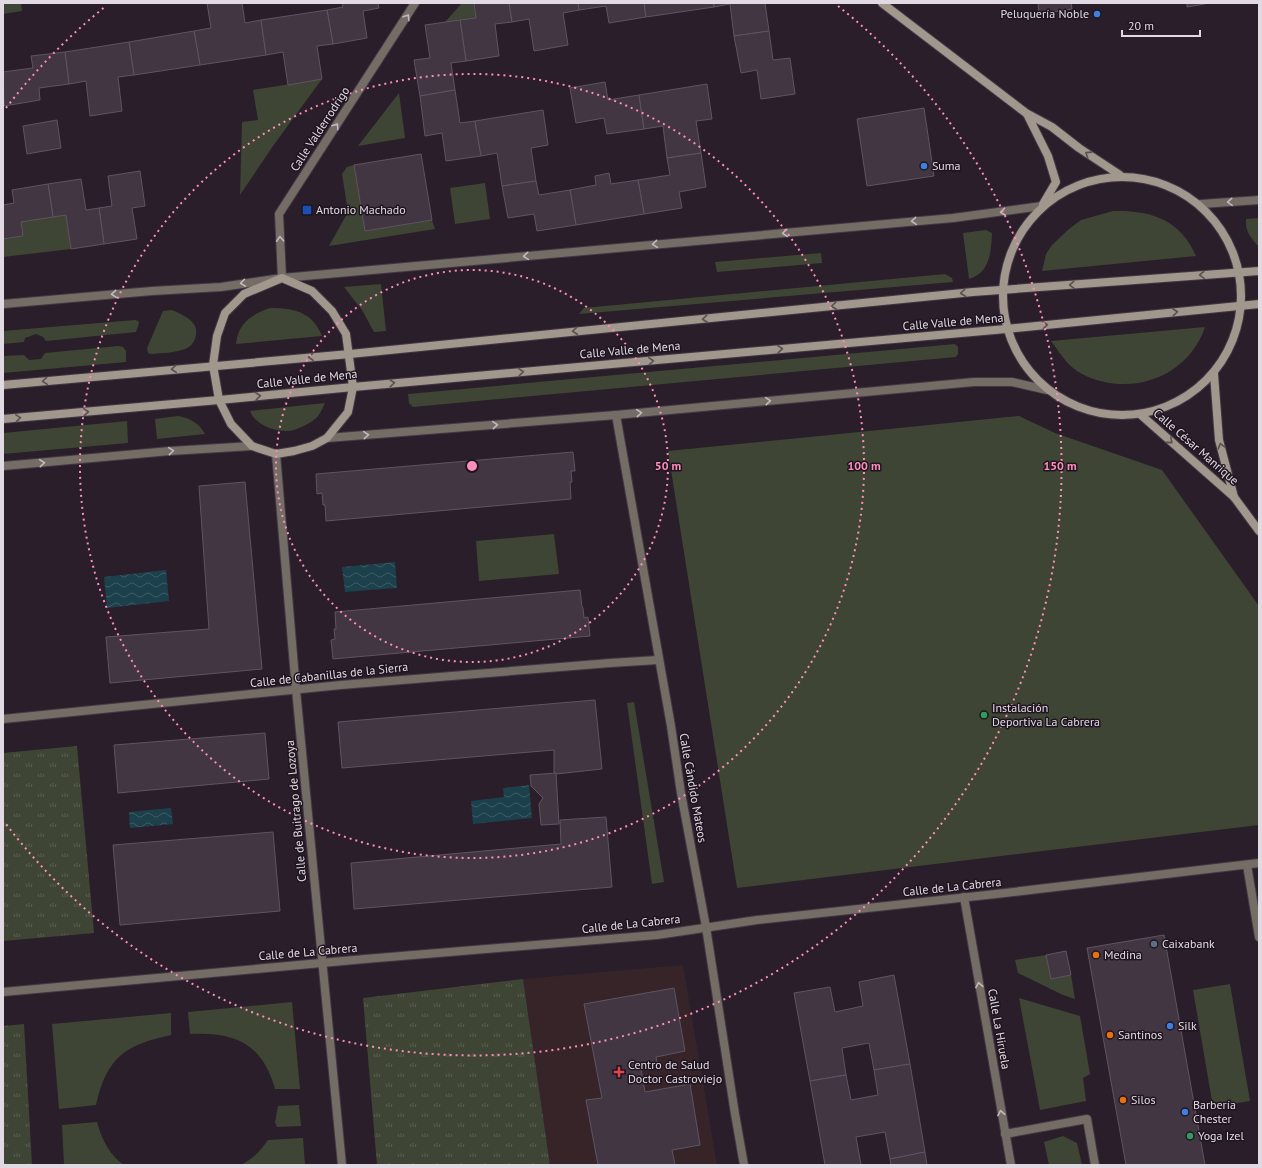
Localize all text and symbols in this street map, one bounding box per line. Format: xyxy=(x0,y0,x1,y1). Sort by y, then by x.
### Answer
place label: Peluquería Noble xyxy=(1001,6,1089,21)
marker: Peluquería Noble xyxy=(1092,9,1102,19)
scale bar xyxy=(1122,12,1200,38)
one-way arrow xyxy=(402,14,409,21)
text: 20 m xyxy=(1128,18,1154,33)
street label: Calle Valderrodrigo xyxy=(287,84,353,174)
one-way arrow xyxy=(331,123,339,130)
one-way arrow xyxy=(1085,151,1092,159)
place label: Suma xyxy=(932,158,961,173)
marker: Suma xyxy=(919,161,929,171)
one-way arrow xyxy=(1227,197,1233,206)
place label: Antonio Machado xyxy=(316,202,406,217)
marker: Antonio Machado xyxy=(301,204,313,216)
one-way arrow xyxy=(1000,207,1006,216)
one-way arrow xyxy=(911,216,917,225)
one-way arrow xyxy=(782,228,788,237)
one-way arrow xyxy=(275,236,284,242)
one-way arrow xyxy=(652,240,658,249)
one-way arrow xyxy=(523,251,529,260)
one-way arrow xyxy=(1199,271,1205,280)
one-way arrow xyxy=(240,278,246,287)
one-way arrow xyxy=(1069,280,1075,289)
one-way arrow xyxy=(960,289,966,298)
one-way arrow xyxy=(111,290,117,299)
one-way arrow xyxy=(831,301,837,310)
one-way arrow xyxy=(1172,307,1178,316)
street label: Calle Valle de Mena xyxy=(902,310,1004,333)
one-way arrow xyxy=(702,314,708,323)
one-way arrow xyxy=(1042,321,1048,330)
one-way arrow xyxy=(572,327,578,336)
street label: Calle Valle de Mena xyxy=(579,338,681,361)
one-way arrow xyxy=(777,345,783,354)
one-way arrow xyxy=(308,352,314,361)
one-way arrow xyxy=(648,356,654,365)
one-way arrow xyxy=(171,364,177,373)
street label: Calle Valle de Mena xyxy=(256,366,358,391)
one-way arrow xyxy=(518,367,524,376)
one-way arrow xyxy=(42,376,48,385)
one-way arrow xyxy=(389,379,395,388)
one-way arrow xyxy=(255,392,261,401)
one-way arrow xyxy=(765,397,771,406)
street label: Calle César Manrique xyxy=(1151,406,1242,488)
one-way arrow xyxy=(83,407,89,416)
one-way arrow xyxy=(636,409,642,418)
one-way arrow xyxy=(15,413,21,422)
one-way arrow xyxy=(492,420,498,429)
one-way arrow xyxy=(363,431,369,440)
one-way arrow xyxy=(1165,436,1173,443)
one-way arrow xyxy=(1217,443,1225,449)
one-way arrow xyxy=(168,447,174,456)
one-way arrow xyxy=(39,458,45,467)
text: 50 m xyxy=(655,458,681,473)
text: 100 m xyxy=(847,458,881,473)
text: 150 m xyxy=(1043,458,1077,473)
centre of rings xyxy=(465,459,479,473)
street label: Calle de Cabanillas de la Sierra xyxy=(249,659,409,690)
place label: Instalación Deportiva La Cabrera xyxy=(992,700,1100,729)
marker: Instalación Deportiva La Cabrera xyxy=(979,710,989,720)
street label: Calle Cándido Mateos xyxy=(676,732,711,844)
street label: Calle de Buitrago de Lozoya xyxy=(282,740,309,882)
street label: Calle de La Cabrera xyxy=(902,874,1002,899)
street label: Calle de La Cabrera xyxy=(581,911,681,936)
place label: Caixabank xyxy=(1162,936,1215,951)
marker: Caixabank xyxy=(1149,939,1159,949)
street label: Calle de La Cabrera xyxy=(258,940,358,963)
place label: Medina xyxy=(1104,947,1142,962)
marker: Medina xyxy=(1091,950,1101,960)
one-way arrow xyxy=(975,982,984,988)
street label: Calle La Hiruela xyxy=(985,988,1014,1070)
place label: Silk xyxy=(1178,1018,1197,1033)
marker: Silk xyxy=(1165,1021,1175,1031)
place label: Santinos xyxy=(1118,1027,1162,1042)
marker: Santinos xyxy=(1105,1030,1115,1040)
place label: Centro de Salud Doctor Castroviejo xyxy=(628,1057,722,1086)
marker: Centro de Salud Doctor Castroviejo xyxy=(613,1066,625,1078)
place label: Silos xyxy=(1131,1092,1156,1107)
marker: Silos xyxy=(1118,1095,1128,1105)
place label: Barbería Chester xyxy=(1193,1097,1236,1126)
marker: Barbería Chester xyxy=(1180,1107,1190,1117)
one-way arrow xyxy=(998,1110,1006,1116)
place label: Yoga Izel xyxy=(1198,1128,1244,1143)
marker: Yoga Izel xyxy=(1185,1131,1195,1141)

